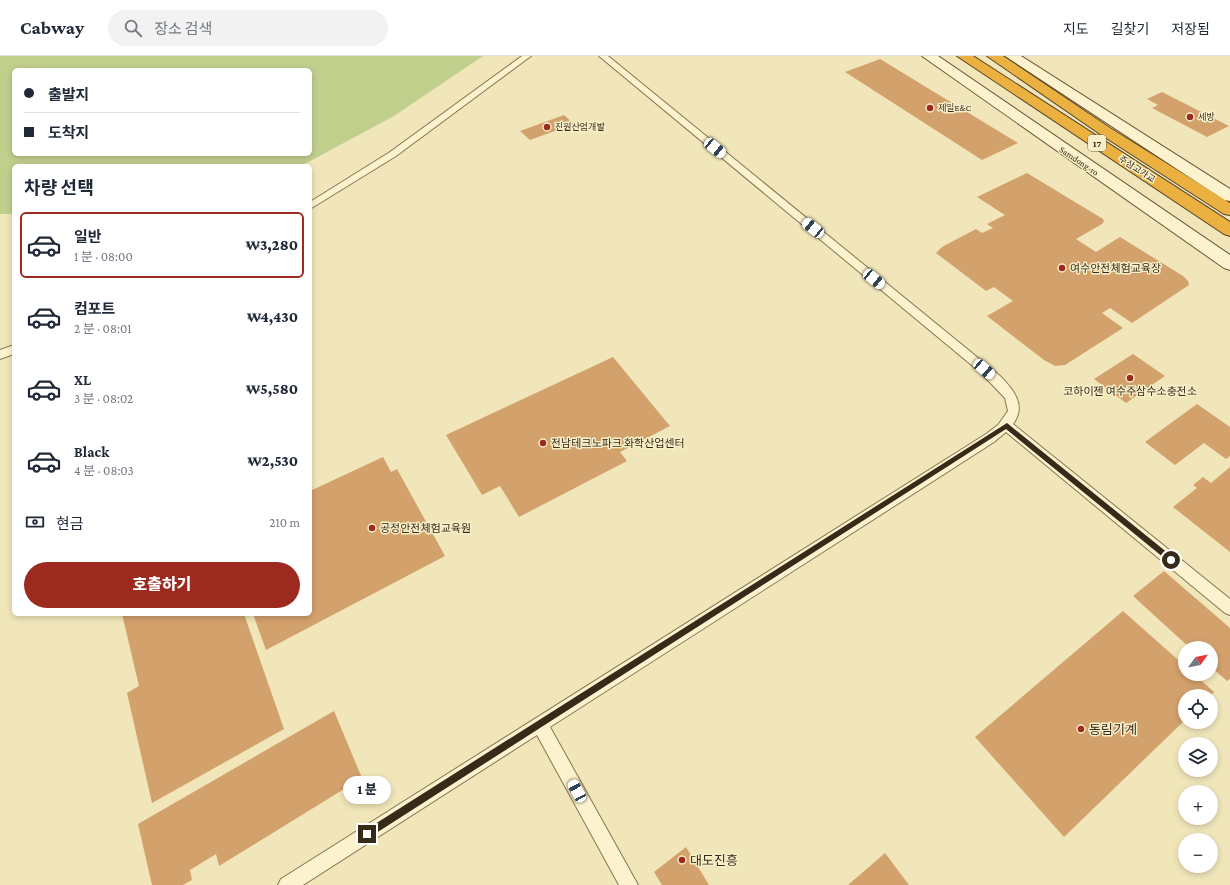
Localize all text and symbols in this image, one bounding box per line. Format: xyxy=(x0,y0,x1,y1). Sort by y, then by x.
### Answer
search box xyxy=(108,10,388,46)
text: Cabway xyxy=(20,17,84,38)
icon: search xyxy=(122,17,144,39)
text: 장소 검색 xyxy=(154,21,212,37)
text: 지도 xyxy=(1063,21,1089,37)
text: 길찾기 xyxy=(1111,21,1149,37)
text: 저장됨 xyxy=(1171,21,1210,37)
text: 출발지 xyxy=(48,87,89,103)
marker: 제일E&C xyxy=(925,103,935,113)
place label: 제일E&C xyxy=(938,103,972,113)
marker: 세방 xyxy=(1185,112,1195,122)
place label: 세방 xyxy=(1198,112,1215,122)
marker: 진원산업개발 xyxy=(542,122,552,132)
place label: 진원산업개발 xyxy=(555,122,605,132)
text: 도착지 xyxy=(48,125,89,141)
road number: 17 xyxy=(1088,135,1106,151)
car xyxy=(702,136,728,160)
street label: Samdong-ro xyxy=(1058,144,1101,178)
street label: 주삼고가교 xyxy=(1117,154,1157,184)
text: 차량 선택 xyxy=(24,178,94,198)
car xyxy=(800,216,826,240)
icon: car xyxy=(26,227,62,263)
text: 일반 xyxy=(74,229,102,245)
text: ₩3,280 xyxy=(246,237,298,253)
text: 1 분 · 08:00 xyxy=(74,249,133,264)
place label: 여수안전체험교육장 xyxy=(1070,262,1161,274)
marker: 여수안전체험교육장 xyxy=(1057,263,1067,273)
car xyxy=(861,267,887,291)
icon: car xyxy=(26,299,62,335)
text: 컴포트 xyxy=(74,301,115,317)
text: ₩4,430 xyxy=(247,309,298,325)
text: 2 분 · 08:01 xyxy=(74,321,132,336)
car xyxy=(971,357,997,381)
icon: car xyxy=(26,371,62,407)
text: XL xyxy=(74,372,91,388)
marker: 코하이젠 여수주삼수소충전소 xyxy=(1125,373,1135,383)
text: ₩5,580 xyxy=(246,381,298,397)
place label: 코하이젠 여수주삼수소충전소 xyxy=(1063,385,1197,397)
text: 3 분 · 08:02 xyxy=(74,391,133,406)
place label: 전남테크노파크 화학산업센터 xyxy=(551,437,685,449)
marker: 전남테크노파크 화학산업센터 xyxy=(538,438,548,448)
icon: car xyxy=(26,443,62,479)
text: Black xyxy=(74,444,109,460)
text: ₩2,530 xyxy=(247,453,298,469)
text: 4 분 · 08:03 xyxy=(74,463,134,478)
icon: cash xyxy=(24,511,46,533)
text: 210 m xyxy=(269,515,300,530)
text: 현금 xyxy=(56,516,84,532)
place label: 공정안전체험교육원 xyxy=(380,522,471,534)
marker: 공정안전체험교육원 xyxy=(367,523,377,533)
route start xyxy=(1162,551,1180,569)
button: 호출하기 xyxy=(24,562,300,608)
north arrow xyxy=(1178,641,1218,681)
map controls xyxy=(1178,641,1218,873)
button: locate xyxy=(1178,689,1218,729)
place label: 동림기계 xyxy=(1089,722,1137,737)
marker: 동림기계 xyxy=(1076,724,1086,734)
button: layers xyxy=(1178,737,1218,777)
callout: 1 분 xyxy=(343,776,391,804)
car xyxy=(566,778,588,804)
text: 1 분 xyxy=(357,782,377,797)
button: + xyxy=(1178,785,1218,825)
route end xyxy=(358,825,376,843)
button: − xyxy=(1178,833,1218,873)
place label: 대도진흥 xyxy=(690,853,738,868)
marker: 대도진흥 xyxy=(677,855,687,865)

